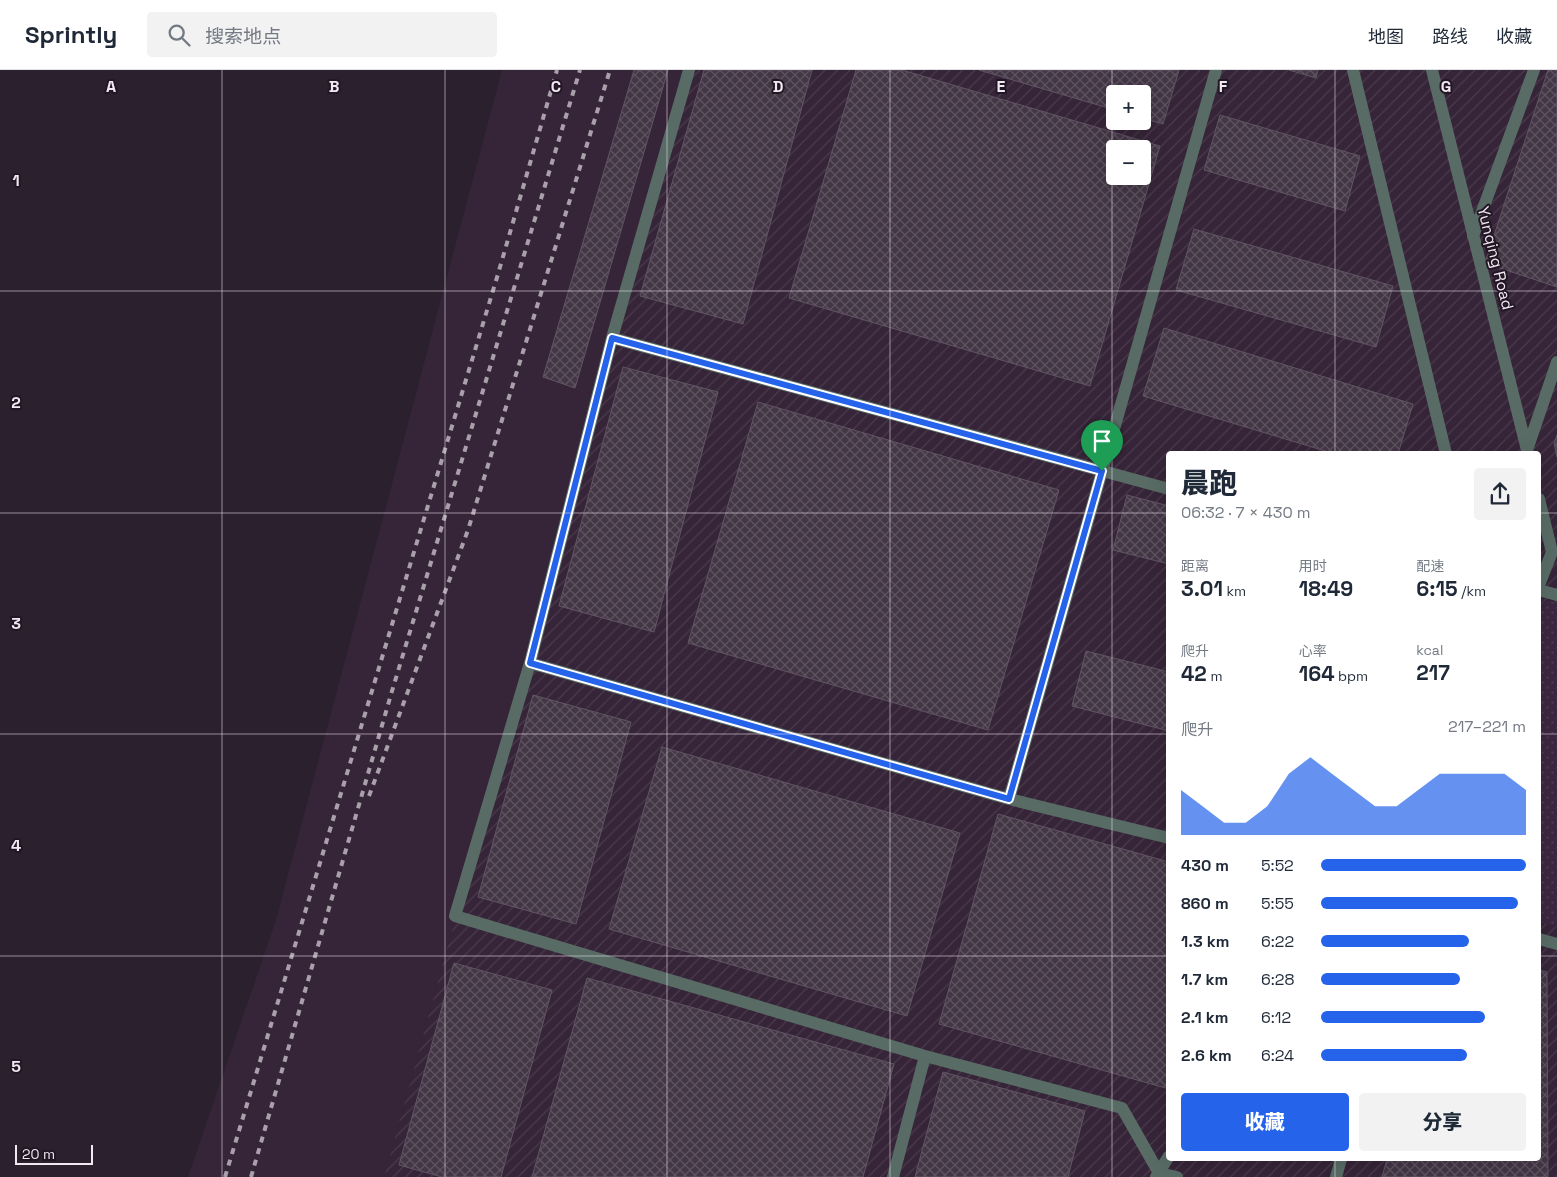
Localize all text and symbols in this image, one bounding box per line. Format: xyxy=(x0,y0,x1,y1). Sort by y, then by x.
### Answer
search box xyxy=(147,12,497,57)
text: Sprintly xyxy=(25,19,117,50)
icon: search xyxy=(165,21,193,49)
text: 搜索地点 xyxy=(205,24,281,49)
text: 地图 xyxy=(1368,25,1404,48)
text: 路线 xyxy=(1432,25,1468,48)
text: 收藏 xyxy=(1496,25,1532,48)
text: A xyxy=(106,76,116,97)
text: B xyxy=(329,76,339,97)
text: C xyxy=(551,76,561,97)
text: D xyxy=(773,76,783,97)
text: E xyxy=(997,76,1006,97)
text: F xyxy=(1219,76,1228,97)
text: G xyxy=(1441,76,1451,97)
map controls xyxy=(1106,85,1151,185)
button: + xyxy=(1106,85,1151,130)
button: − xyxy=(1106,140,1151,185)
text: 1 xyxy=(12,170,20,191)
street label: Yunqing Road xyxy=(1473,204,1519,312)
text: 2 xyxy=(11,392,21,413)
pin xyxy=(1081,420,1123,471)
icon: arrive xyxy=(1088,427,1116,455)
text: 晨跑 xyxy=(1181,465,1237,501)
button: share xyxy=(1474,468,1526,520)
text: 06:32 · 7 × 430 m xyxy=(1181,502,1311,523)
text: 距离 xyxy=(1181,557,1209,575)
text: 用时 xyxy=(1299,557,1327,575)
text: 配速 xyxy=(1416,557,1444,575)
text: 3.01 xyxy=(1181,575,1223,602)
text: 18:49 xyxy=(1299,575,1353,602)
text: 6:15 xyxy=(1416,575,1458,602)
text: km xyxy=(1223,582,1246,600)
text: /km xyxy=(1458,582,1486,600)
text: 3 xyxy=(11,613,21,634)
text: kcal xyxy=(1416,641,1443,659)
text: 爬升 xyxy=(1181,642,1209,660)
text: 心率 xyxy=(1299,642,1327,660)
text: 217 xyxy=(1416,659,1450,686)
text: 42 xyxy=(1181,660,1207,687)
text: 164 xyxy=(1299,660,1334,687)
text: m xyxy=(1207,667,1222,685)
text: bpm xyxy=(1334,667,1368,685)
text: 217–221 m xyxy=(1448,716,1526,737)
text: 爬升 xyxy=(1181,719,1213,740)
text: 4 xyxy=(11,835,21,856)
text: 430 m xyxy=(1181,855,1229,876)
text: 5:52 xyxy=(1261,855,1294,876)
text: 860 m xyxy=(1181,893,1229,914)
text: 5:55 xyxy=(1261,893,1294,914)
text: 1.3 km xyxy=(1181,931,1229,952)
text: 6:22 xyxy=(1261,931,1294,952)
text: 1.7 km xyxy=(1181,969,1228,990)
text: 6:28 xyxy=(1261,969,1294,990)
text: 2.1 km xyxy=(1181,1007,1228,1028)
text: 6:12 xyxy=(1261,1007,1291,1028)
text: 2.6 km xyxy=(1181,1045,1232,1066)
text: 6:24 xyxy=(1261,1045,1294,1066)
text: 5 xyxy=(11,1056,21,1077)
button: 收藏 xyxy=(1181,1093,1349,1151)
button: 分享 xyxy=(1359,1093,1526,1151)
scale bar xyxy=(15,1142,92,1165)
text: 20 m xyxy=(22,1145,55,1163)

